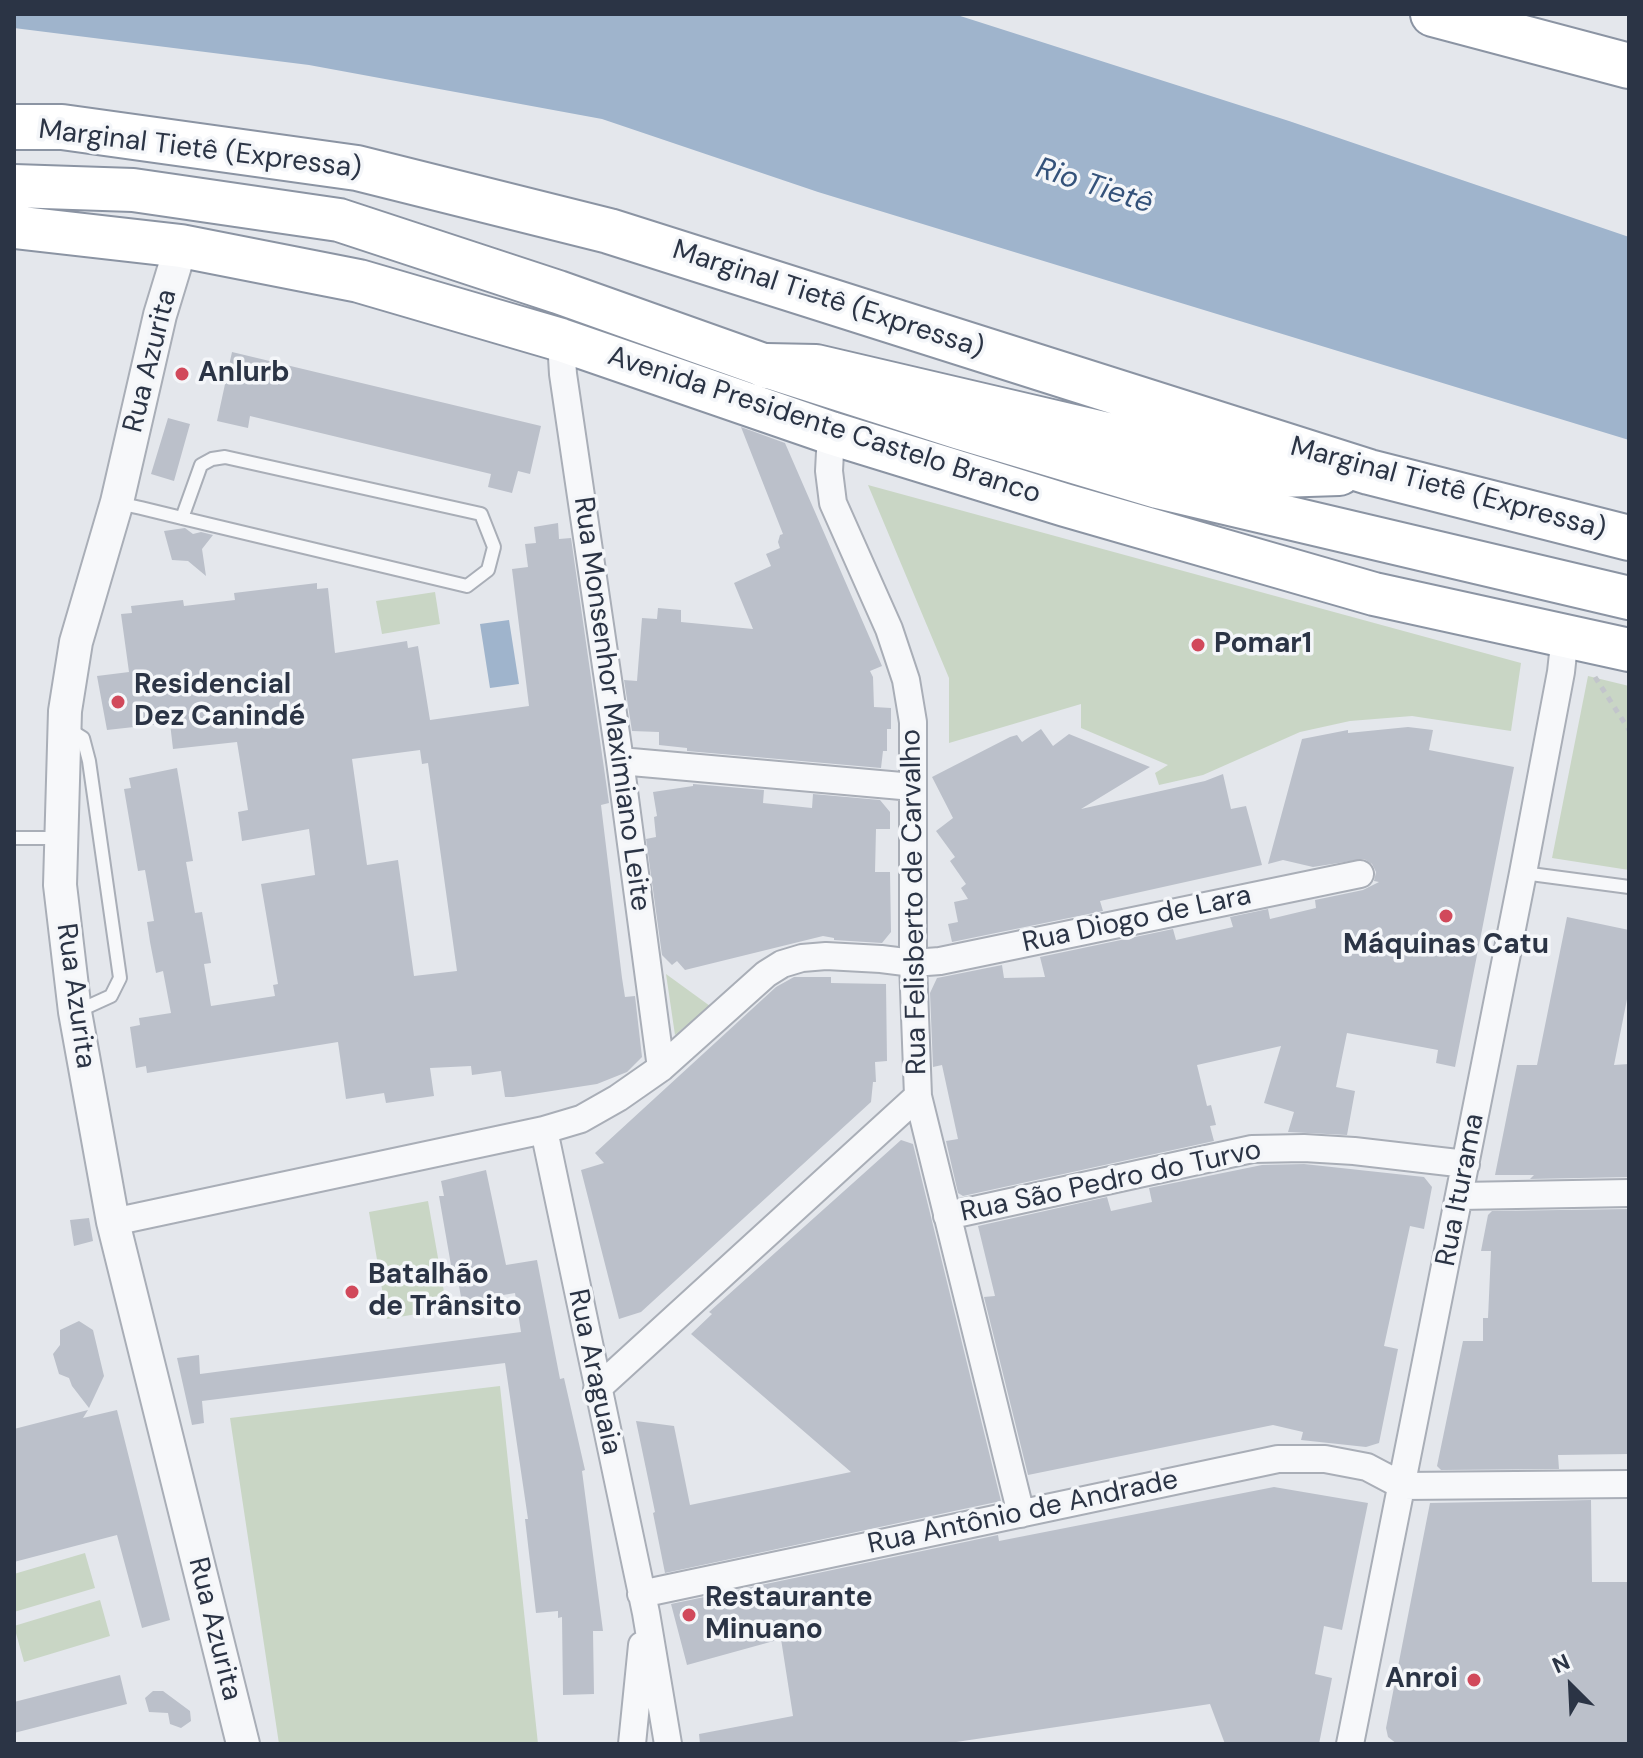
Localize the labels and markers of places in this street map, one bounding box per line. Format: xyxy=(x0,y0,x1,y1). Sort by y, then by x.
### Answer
place label: Anlurb xyxy=(198,357,290,391)
marker: Anlurb xyxy=(173,365,191,383)
place label: Pomar1 xyxy=(1214,628,1312,662)
marker: Pomar1 xyxy=(1189,636,1207,654)
place label: Residencial Dez Canindé xyxy=(134,669,305,735)
marker: Residencial Dez Canindé xyxy=(109,693,127,711)
marker: Máquinas Catu xyxy=(1437,907,1455,925)
place label: Máquinas Catu xyxy=(1343,929,1549,963)
place label: Batalhão de Trânsito xyxy=(368,1259,522,1325)
marker: Batalhão de Trânsito xyxy=(343,1283,361,1301)
place label: Restaurante Minuano xyxy=(705,1582,873,1648)
marker: Restaurante Minuano xyxy=(680,1606,698,1624)
place label: Anroi xyxy=(1385,1663,1458,1697)
marker: Anroi xyxy=(1465,1671,1483,1689)

